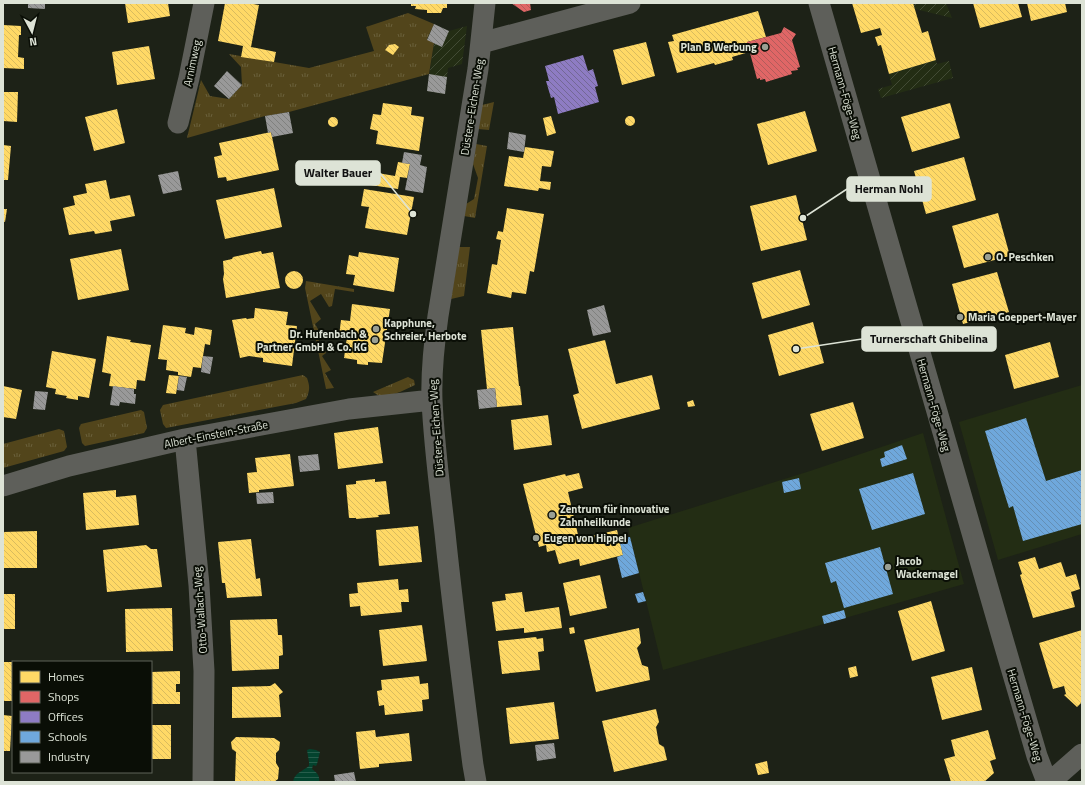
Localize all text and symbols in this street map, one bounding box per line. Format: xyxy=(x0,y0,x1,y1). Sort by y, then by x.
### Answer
north arrow xyxy=(12,12,52,52)
text: N xyxy=(28,34,38,50)
street label: Arnimweg xyxy=(179,38,205,88)
place label: Plan B Werbung xyxy=(681,39,757,55)
marker: Plan B Werbung xyxy=(760,42,770,52)
street label: Hermann-Föge-Weg xyxy=(824,45,866,142)
street label: Düstere-Eichen-Weg xyxy=(456,57,488,156)
callout: Walter Bauer xyxy=(296,161,380,185)
text: Walter Bauer xyxy=(304,163,373,182)
callout: Herman Nohl xyxy=(847,177,931,201)
text: Herman Nohl xyxy=(855,179,923,198)
place label: O. Peschken xyxy=(996,249,1054,265)
marker: O. Peschken xyxy=(983,252,993,262)
place label: Maria Goeppert-Mayer xyxy=(968,309,1076,325)
marker: Maria Goeppert-Mayer xyxy=(955,312,965,322)
place label: Kapphune, Schreier, Herbote xyxy=(384,315,467,344)
marker: Kapphune, Schreier, Herbote xyxy=(371,324,381,334)
place label: Dr. Hufenbach & Partner GmbH & Co. KG xyxy=(257,326,367,355)
callout: Turnerschaft Ghibelina xyxy=(862,327,996,351)
text: Turnerschaft Ghibelina xyxy=(870,329,988,348)
marker: Dr. Hufenbach & Partner GmbH & Co. KG xyxy=(370,335,380,345)
street label: Hermann-Föge-Weg xyxy=(913,357,955,454)
street label: Düstere-Eichen-Weg xyxy=(425,378,447,477)
street label: Albert-Einstein-Straße xyxy=(163,416,270,452)
place label: Zentrum für innovative Zahnheilkunde xyxy=(560,501,670,530)
marker: Zentrum für innovative Zahnheilkunde xyxy=(547,510,557,520)
place label: Eugen von Hippel xyxy=(544,530,627,546)
marker: Eugen von Hippel xyxy=(531,533,541,543)
place label: Jacob Wackernagel xyxy=(896,553,958,582)
marker: Jacob Wackernagel xyxy=(883,562,893,572)
street label: Otto-Wallach-Weg xyxy=(189,566,211,654)
legend xyxy=(12,661,152,773)
text: Homes xyxy=(48,667,84,686)
street label: Hermann-Föge-Weg xyxy=(1003,667,1047,764)
text: Shops xyxy=(48,687,80,706)
text: Offices xyxy=(48,707,84,726)
text: Schools xyxy=(48,727,88,746)
text: Industry xyxy=(48,747,90,766)

